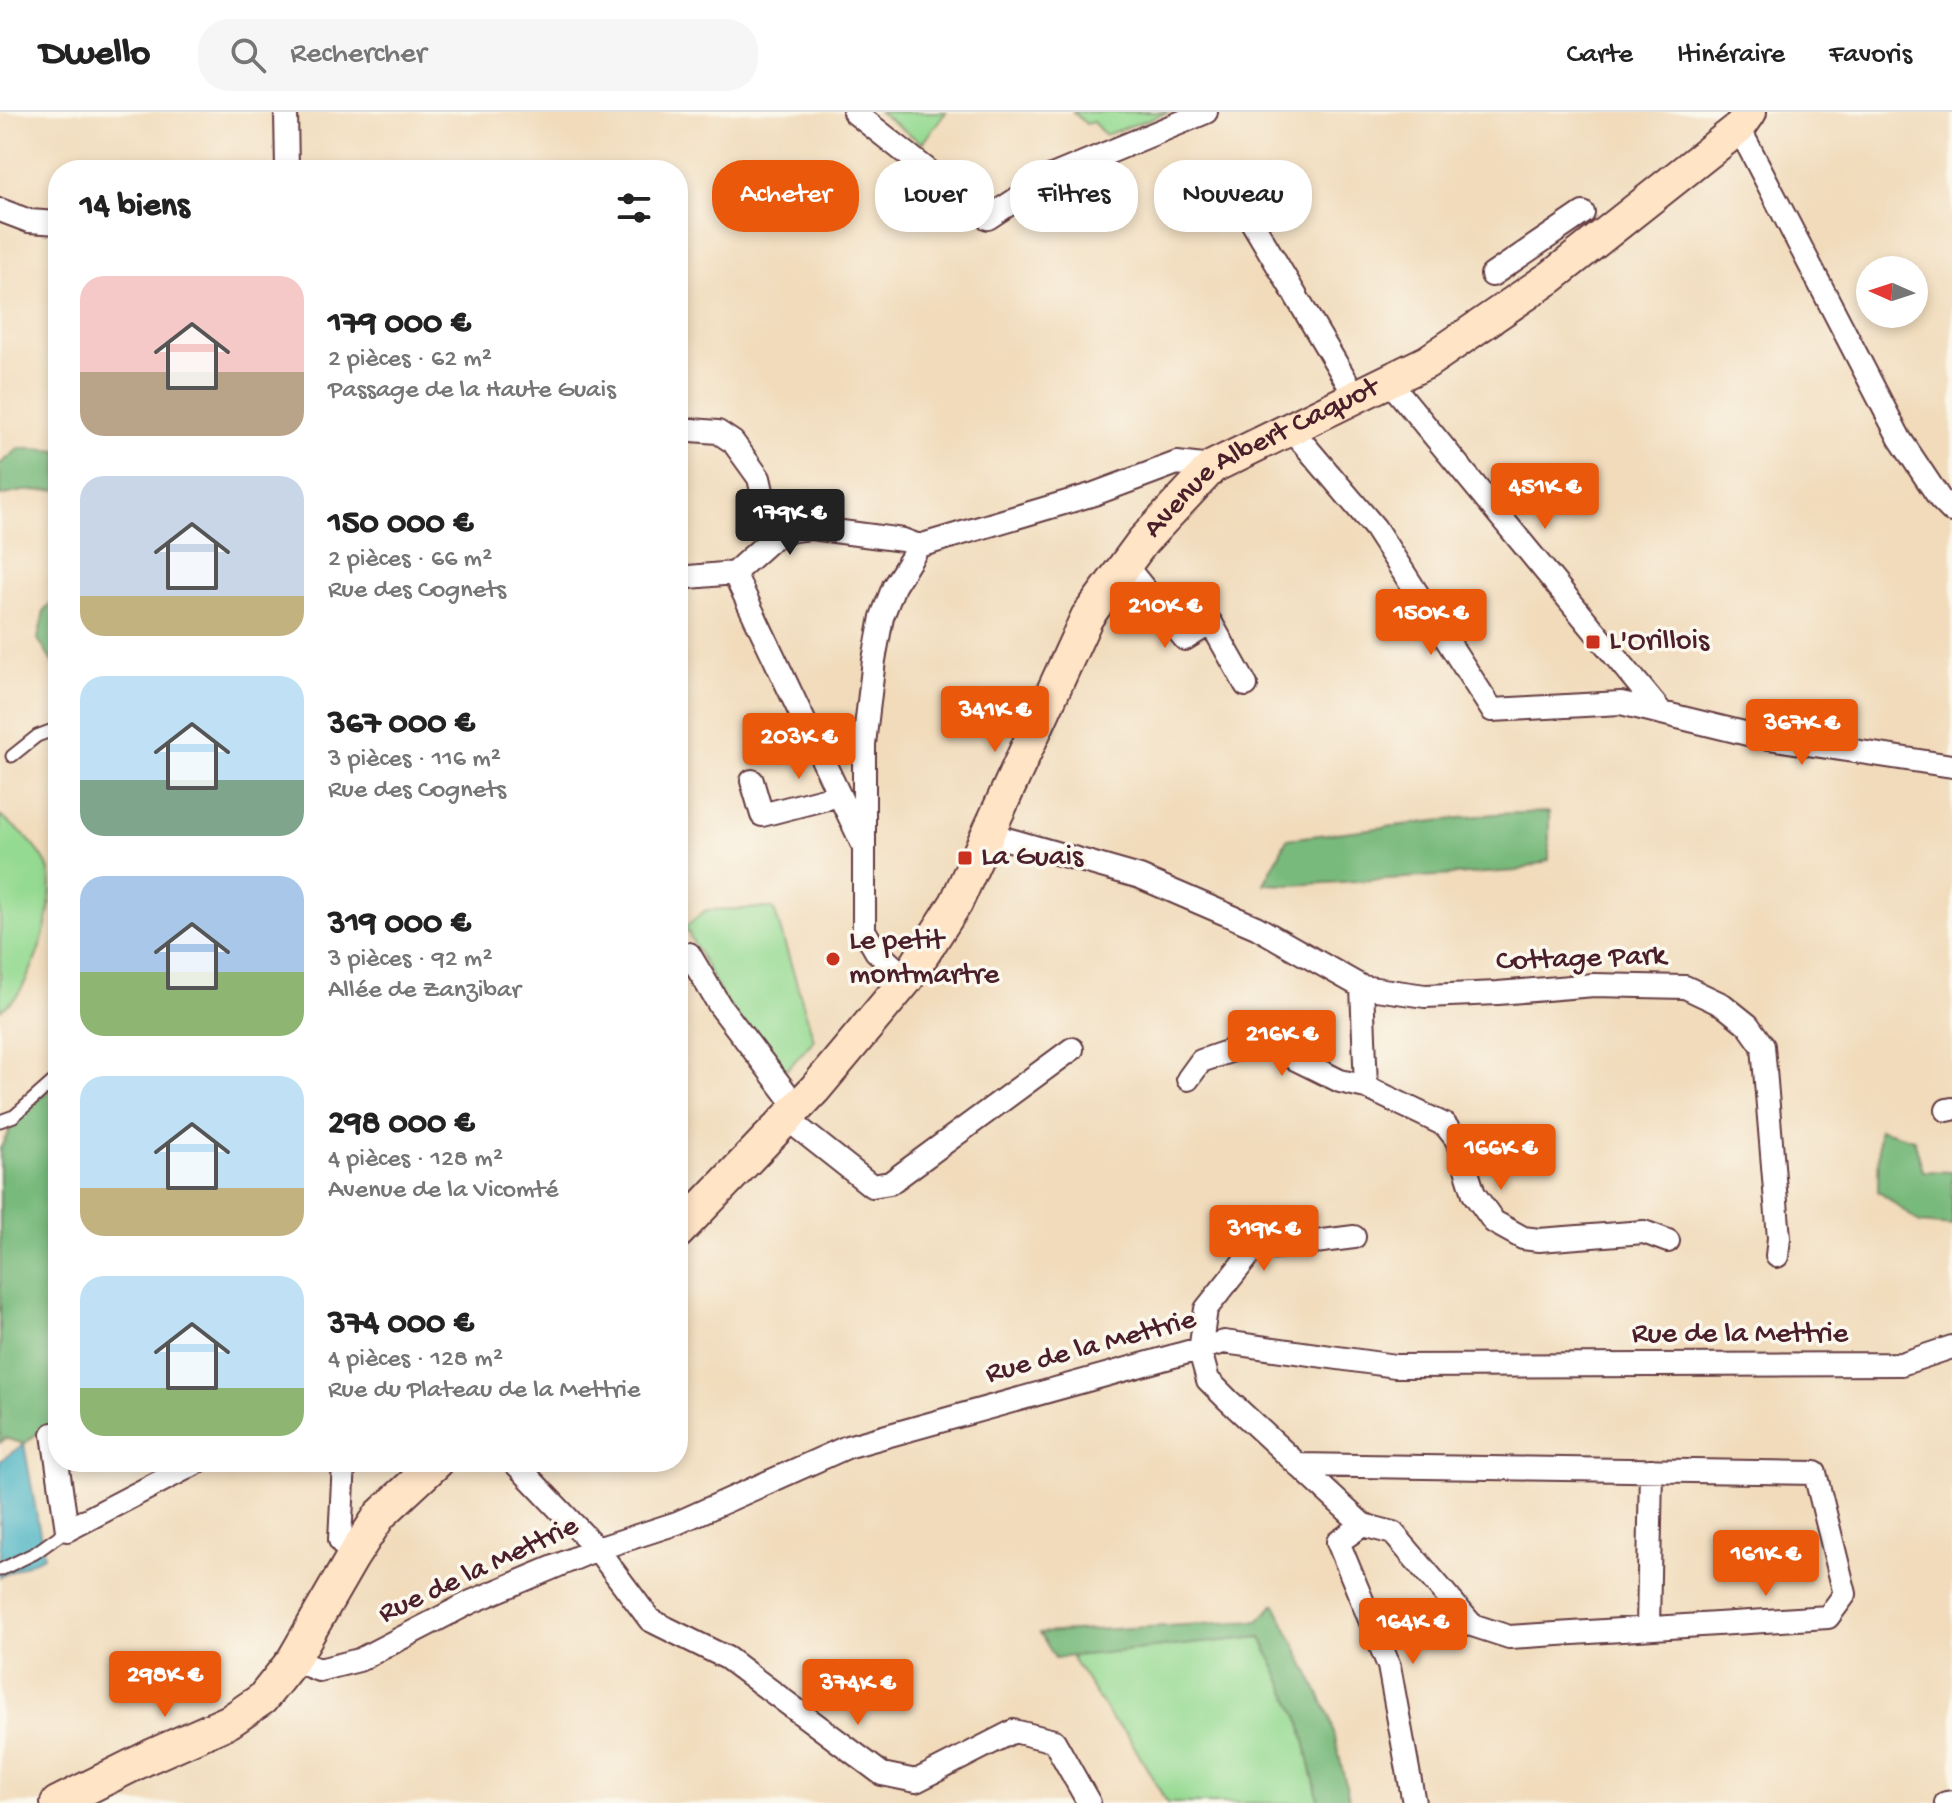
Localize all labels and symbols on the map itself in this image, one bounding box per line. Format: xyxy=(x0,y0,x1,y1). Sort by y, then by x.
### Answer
north arrow xyxy=(1856,256,1928,328)
street label: Avenue Albert Caquot xyxy=(1137,369,1387,546)
pin: 451K € xyxy=(1480,463,1610,531)
pin: 179K € xyxy=(725,489,855,557)
pin: 210K € xyxy=(1100,582,1230,650)
pin: 150K € xyxy=(1366,589,1496,657)
place label: L'Orillois xyxy=(1609,625,1710,660)
marker: L'Orillois xyxy=(1584,633,1602,651)
pin: 341K € xyxy=(930,686,1060,754)
pin: 367K € xyxy=(1737,699,1867,767)
pin: 203K € xyxy=(734,713,864,781)
place label: La Guais xyxy=(981,841,1084,876)
marker: La Guais xyxy=(956,849,974,867)
place label: Le petit montmartre xyxy=(849,925,1000,994)
street label: Cottage Park xyxy=(1496,939,1669,980)
marker: Le petit montmartre xyxy=(824,950,842,968)
pin: 216K € xyxy=(1217,1010,1347,1078)
pin: 166K € xyxy=(1436,1124,1566,1192)
pin: 319K € xyxy=(1199,1205,1329,1273)
street label: Rue de la Mettrie xyxy=(982,1303,1200,1393)
street label: Rue de la Mettrie xyxy=(1632,1318,1849,1353)
street label: Rue de la Mettrie xyxy=(374,1509,585,1633)
pin: 161K € xyxy=(1701,1530,1831,1598)
pin: 164K € xyxy=(1348,1598,1478,1666)
pin: 298K € xyxy=(100,1651,230,1719)
pin: 374K € xyxy=(793,1659,923,1727)

